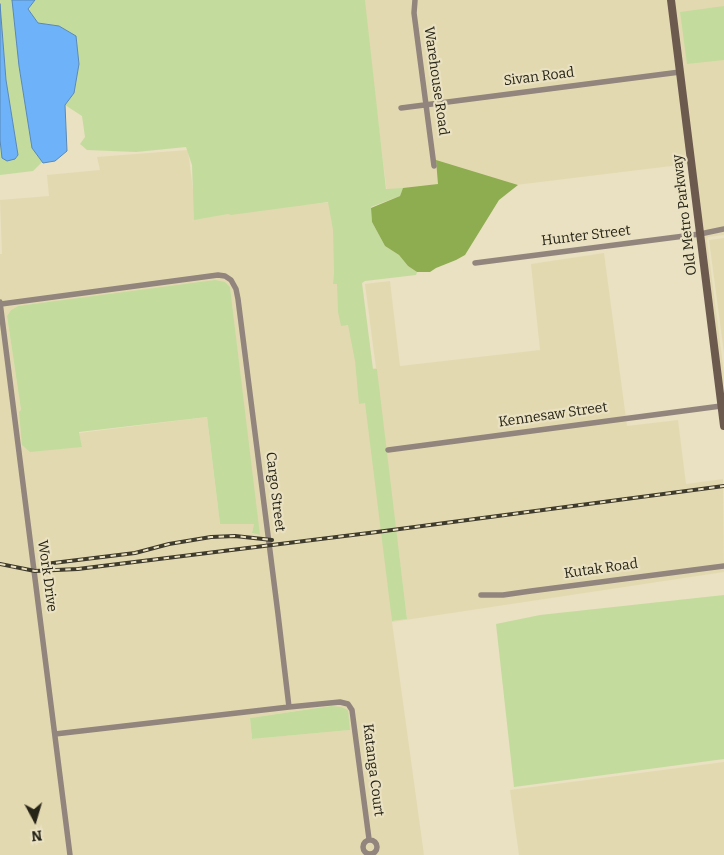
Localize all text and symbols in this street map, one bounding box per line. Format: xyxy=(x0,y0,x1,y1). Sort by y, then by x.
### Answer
street label: Warehouse Road xyxy=(420,25,452,137)
street label: Sivan Road xyxy=(503,64,575,90)
street label: Old Metro Parkway xyxy=(669,153,701,277)
street label: Hunter Street xyxy=(540,222,632,250)
street label: Kennesaw Street xyxy=(497,399,609,431)
street label: Cargo Street xyxy=(262,451,288,533)
street label: Work Drive xyxy=(34,539,60,613)
street label: Kutak Road xyxy=(563,556,639,582)
street label: Katanga Court xyxy=(359,723,387,817)
north arrow xyxy=(10,795,60,845)
text: N xyxy=(30,826,43,844)

